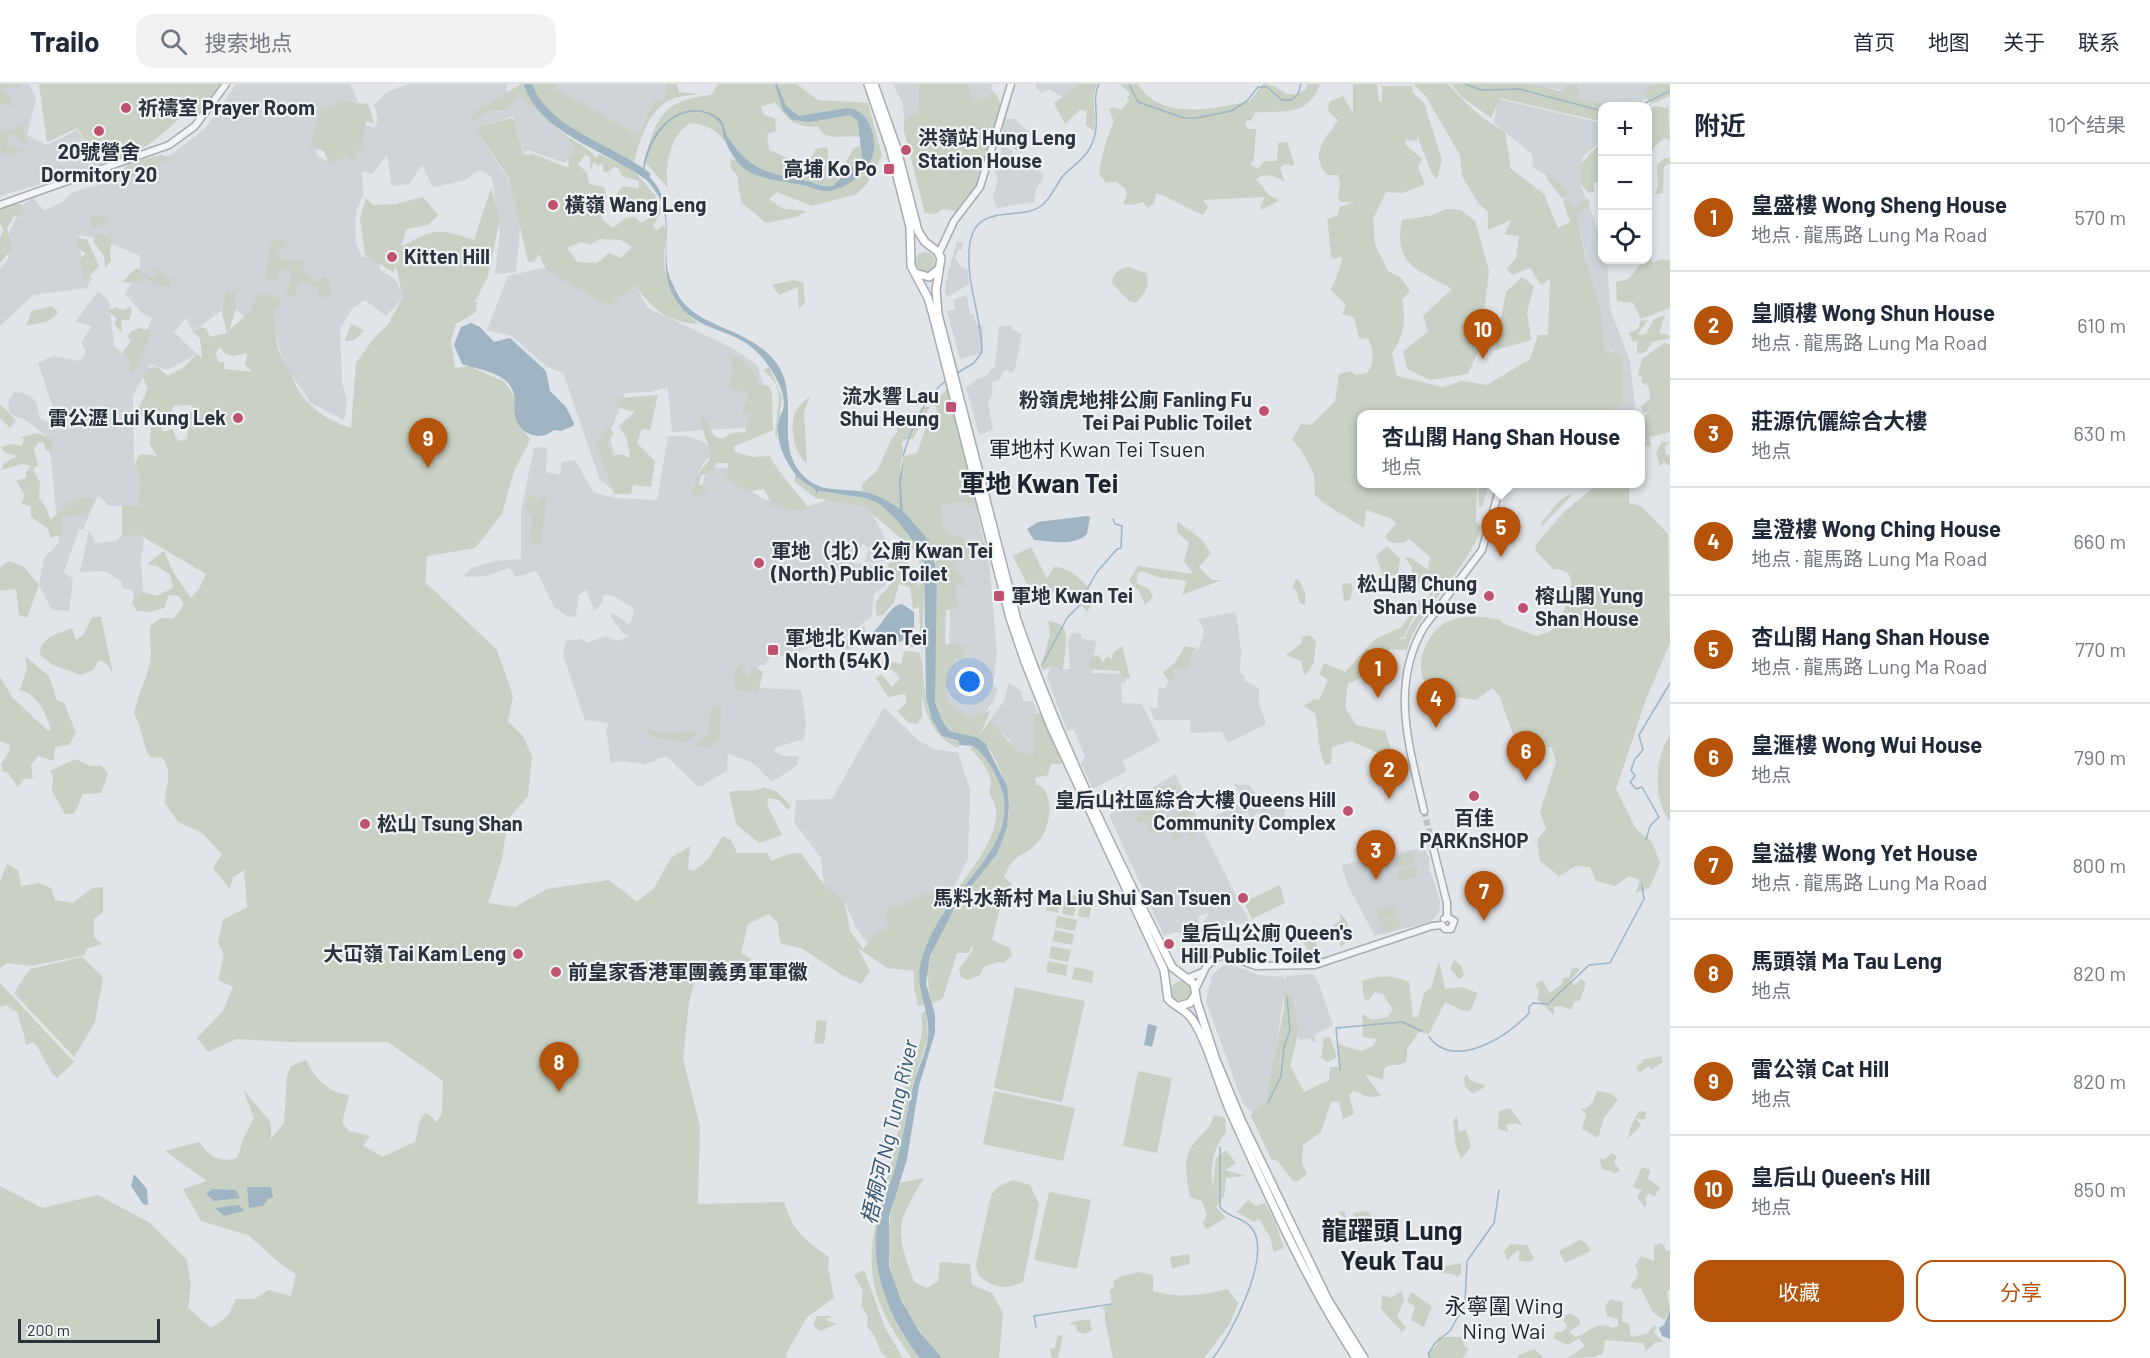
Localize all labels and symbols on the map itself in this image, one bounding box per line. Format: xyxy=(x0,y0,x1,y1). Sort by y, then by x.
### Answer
place label: 祈禱室 Prayer Room xyxy=(138,95,315,119)
marker: 祈禱室 Prayer Room xyxy=(119,101,133,115)
marker: 20號營舍 Dormitory 20 xyxy=(92,124,106,138)
place label: 洪嶺站 Hung Leng Station House xyxy=(918,125,1076,172)
place label: 20號營舍 Dormitory 20 xyxy=(41,139,157,186)
marker: 洪嶺站 Hung Leng Station House xyxy=(899,143,913,157)
place label: 高埔 Ko Po xyxy=(784,156,877,180)
marker: 高埔 Ko Po xyxy=(882,162,896,176)
place label: 橫嶺 Wang Leng xyxy=(565,192,706,216)
marker: 橫嶺 Wang Leng xyxy=(546,198,560,212)
place label: Kitten Hill xyxy=(404,244,490,268)
marker: Kitten Hill xyxy=(385,250,399,264)
pin: 10 xyxy=(1464,310,1502,359)
place label: 流水響 Lau Shui Heung xyxy=(840,383,939,430)
place label: 粉嶺虎地排公廁 Fanling Fu Tei Pai Public Toilet xyxy=(1019,387,1252,434)
marker: 流水響 Lau Shui Heung xyxy=(944,400,958,414)
marker: 粉嶺虎地排公廁 Fanling Fu Tei Pai Public Toilet xyxy=(1257,404,1271,418)
place label: 雷公瀝 Lui Kung Lek xyxy=(48,405,226,429)
marker: 雷公瀝 Lui Kung Lek xyxy=(231,411,245,425)
pin: 9 xyxy=(408,418,448,468)
district label: 軍地村 Kwan Tei Tsuen xyxy=(989,435,1205,461)
district label: 軍地 Kwan Tei xyxy=(960,467,1118,498)
pin: 5 xyxy=(1482,508,1520,557)
place label: 軍地（北）公廁 Kwan Tei (North) Public Toilet xyxy=(770,538,993,585)
marker: 軍地（北）公廁 Kwan Tei (North) Public Toilet xyxy=(752,556,766,570)
place label: 松山閣 Chung Shan House xyxy=(1357,571,1477,618)
place label: 軍地 Kwan Tei xyxy=(1011,583,1133,607)
place label: 榕山閣 Yung Shan House xyxy=(1535,583,1643,630)
marker: 軍地 Kwan Tei xyxy=(992,589,1006,603)
marker: 松山閣 Chung Shan House xyxy=(1482,589,1496,603)
marker: 榕山閣 Yung Shan House xyxy=(1516,601,1530,615)
place label: 軍地北 Kwan Tei North (54K) xyxy=(785,625,927,672)
marker: 軍地北 Kwan Tei North (54K) xyxy=(766,643,780,657)
pin: 1 xyxy=(1358,648,1398,698)
your location xyxy=(955,667,984,696)
pin: 4 xyxy=(1416,678,1456,728)
pin: 6 xyxy=(1506,732,1546,781)
pin: 2 xyxy=(1370,750,1408,799)
place label: 皇后山社區綜合大樓 Queens Hill Community Complex xyxy=(1055,787,1336,834)
marker: 百佳 PARKnSHOP xyxy=(1467,789,1481,803)
marker: 皇后山社區綜合大樓 Queens Hill Community Complex xyxy=(1341,804,1355,818)
place label: 百佳 PARKnSHOP xyxy=(1420,805,1528,852)
place label: 松山 Tsung Shan xyxy=(377,811,523,835)
marker: 松山 Tsung Shan xyxy=(358,817,372,831)
pin: 3 xyxy=(1356,830,1396,880)
pin: 7 xyxy=(1464,872,1504,921)
place label: 馬料水新村 Ma Liu Shui San Tsuen xyxy=(933,885,1231,909)
marker: 馬料水新村 Ma Liu Shui San Tsuen xyxy=(1236,891,1250,905)
place label: 皇后山公廁 Queen's Hill Public Toilet xyxy=(1181,920,1353,967)
marker: 皇后山公廁 Queen's Hill Public Toilet xyxy=(1162,937,1176,951)
place label: 大冚嶺 Tai Kam Leng xyxy=(323,941,506,965)
marker: 大冚嶺 Tai Kam Leng xyxy=(511,947,525,961)
place label: 前皇家香港軍團義勇軍軍徽 xyxy=(568,959,808,983)
marker: 前皇家香港軍團義勇軍軍徽 xyxy=(549,965,563,979)
water label: 梧桐河 Ng Tung River xyxy=(855,1036,922,1226)
pin: 8 xyxy=(540,1042,578,1092)
district label: 龍躍頭 Lung Yeuk Tau xyxy=(1322,1214,1462,1275)
district label: 永寧圍 Wing Ning Wai xyxy=(1445,1292,1563,1343)
scale bar xyxy=(18,1316,160,1344)

